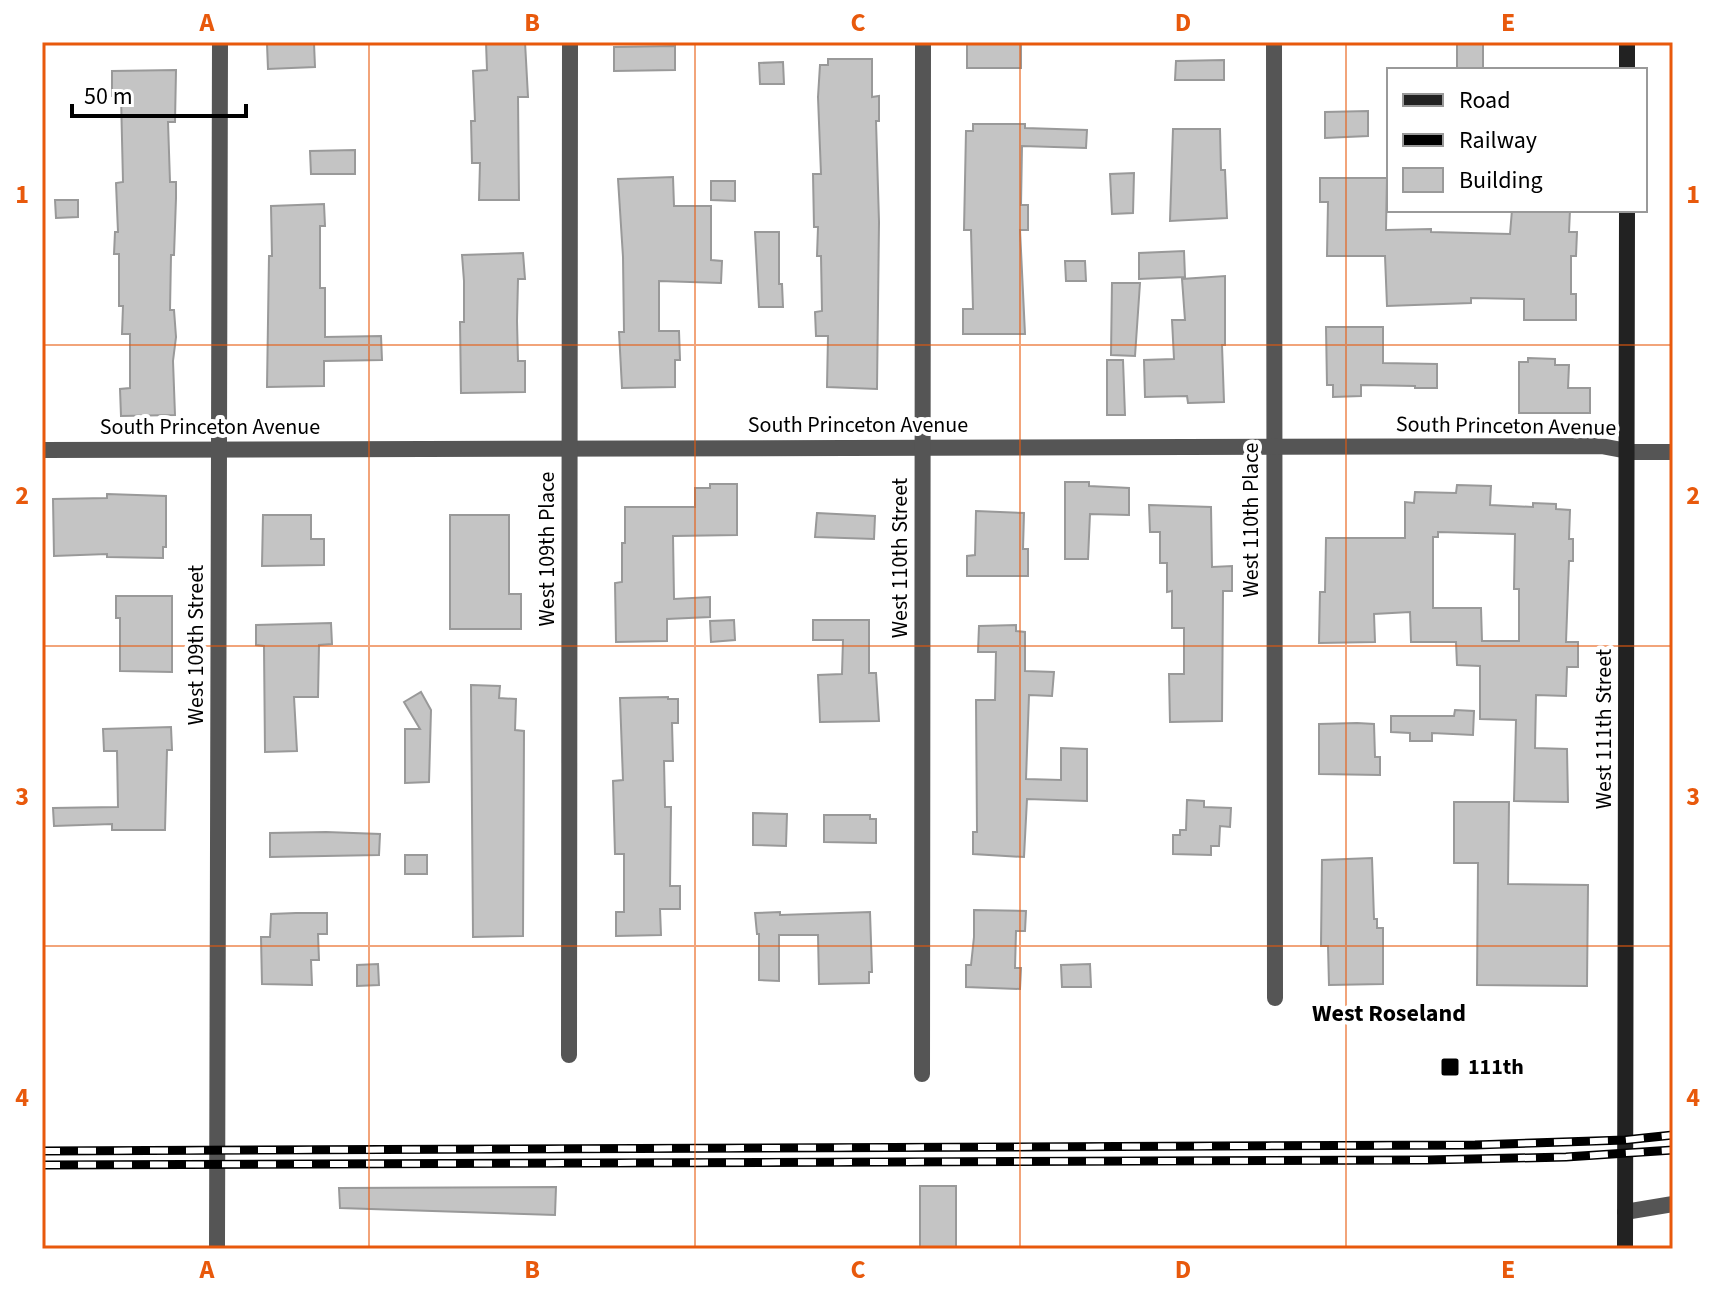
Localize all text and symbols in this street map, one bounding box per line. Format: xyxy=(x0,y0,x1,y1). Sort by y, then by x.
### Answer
text: A xyxy=(199,4,216,41)
text: B xyxy=(524,4,540,41)
text: C xyxy=(850,4,866,41)
text: D xyxy=(1175,4,1191,41)
text: E xyxy=(1501,4,1515,41)
scale bar xyxy=(72,68,246,118)
legend xyxy=(1387,68,1647,212)
text: 50 m xyxy=(84,79,133,114)
text: Road xyxy=(1459,83,1511,118)
text: Railway xyxy=(1459,123,1537,158)
text: Building xyxy=(1459,163,1543,198)
text: 1 xyxy=(15,176,29,213)
text: 1 xyxy=(1686,176,1700,213)
street label: South Princeton Avenue xyxy=(1395,408,1617,444)
street label: South Princeton Avenue xyxy=(748,409,968,441)
street label: South Princeton Avenue xyxy=(100,411,320,443)
street label: West 110th Place xyxy=(1235,442,1267,598)
street label: West 109th Place xyxy=(531,471,563,627)
text: 2 xyxy=(15,477,29,514)
street label: West 110th Street xyxy=(884,477,916,638)
text: 2 xyxy=(1686,477,1700,514)
street label: West 109th Street xyxy=(180,564,212,725)
street label: West 111th Street xyxy=(1588,648,1620,809)
text: 3 xyxy=(15,778,29,815)
text: 3 xyxy=(1686,778,1700,815)
district label: West Roseland xyxy=(1312,996,1466,1031)
place label: 111th xyxy=(1468,1051,1524,1083)
marker: 111th xyxy=(1439,1056,1461,1078)
text: 4 xyxy=(15,1079,29,1116)
text: 4 xyxy=(1686,1079,1700,1116)
text: A xyxy=(199,1251,216,1288)
text: B xyxy=(524,1251,540,1288)
text: C xyxy=(850,1251,866,1288)
text: D xyxy=(1175,1251,1191,1288)
text: E xyxy=(1501,1251,1515,1288)

